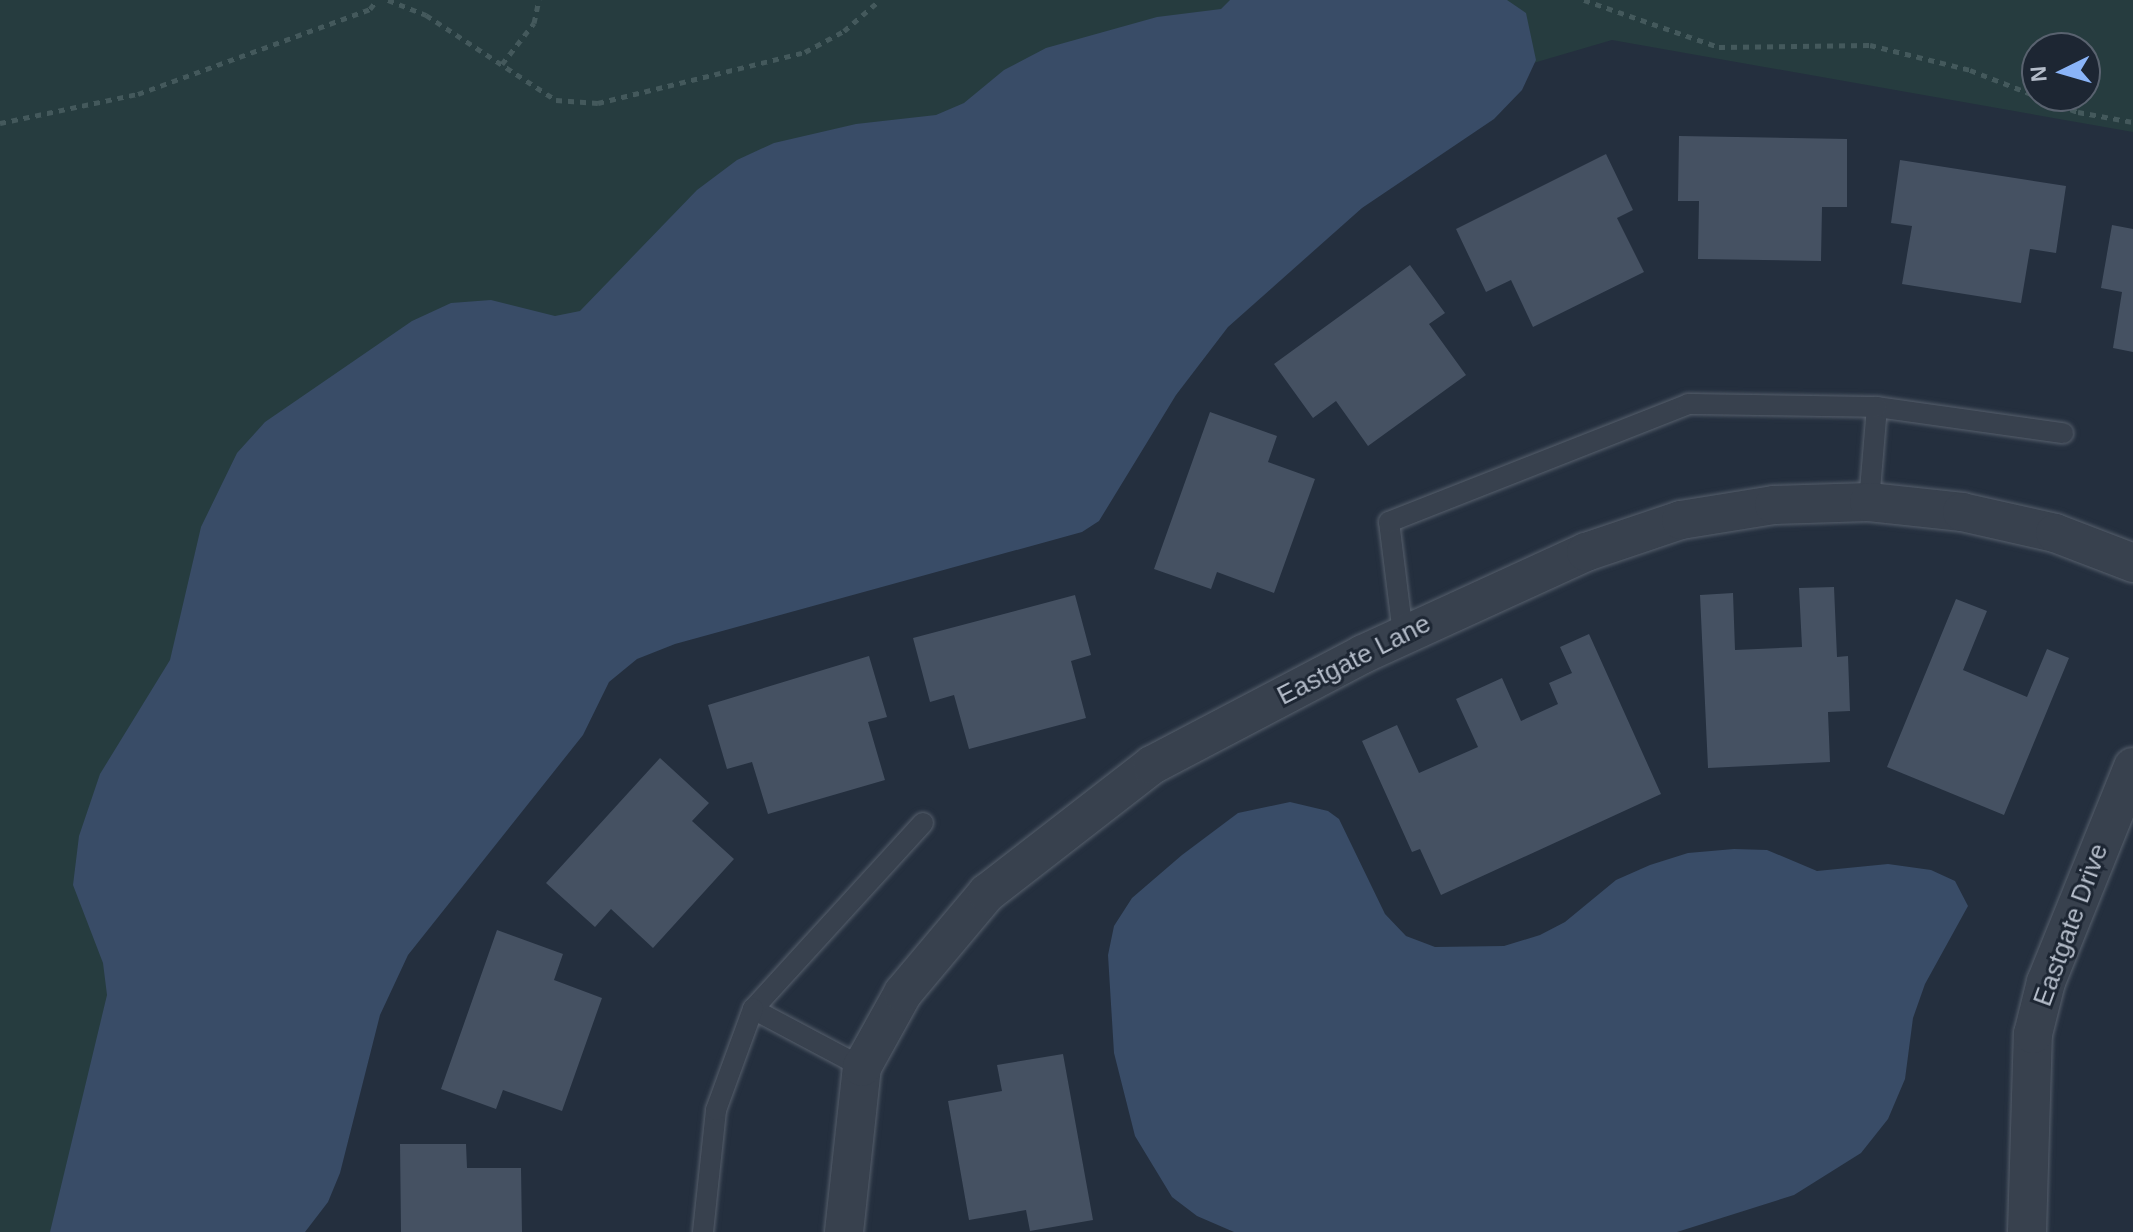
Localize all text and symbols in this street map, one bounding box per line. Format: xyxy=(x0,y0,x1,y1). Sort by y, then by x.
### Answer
north arrow xyxy=(2021,32,2101,112)
text: N xyxy=(2025,65,2052,83)
street label: Eastgate Lane xyxy=(1272,608,1436,712)
street label: Eastgate Drive xyxy=(2027,840,2115,1010)

